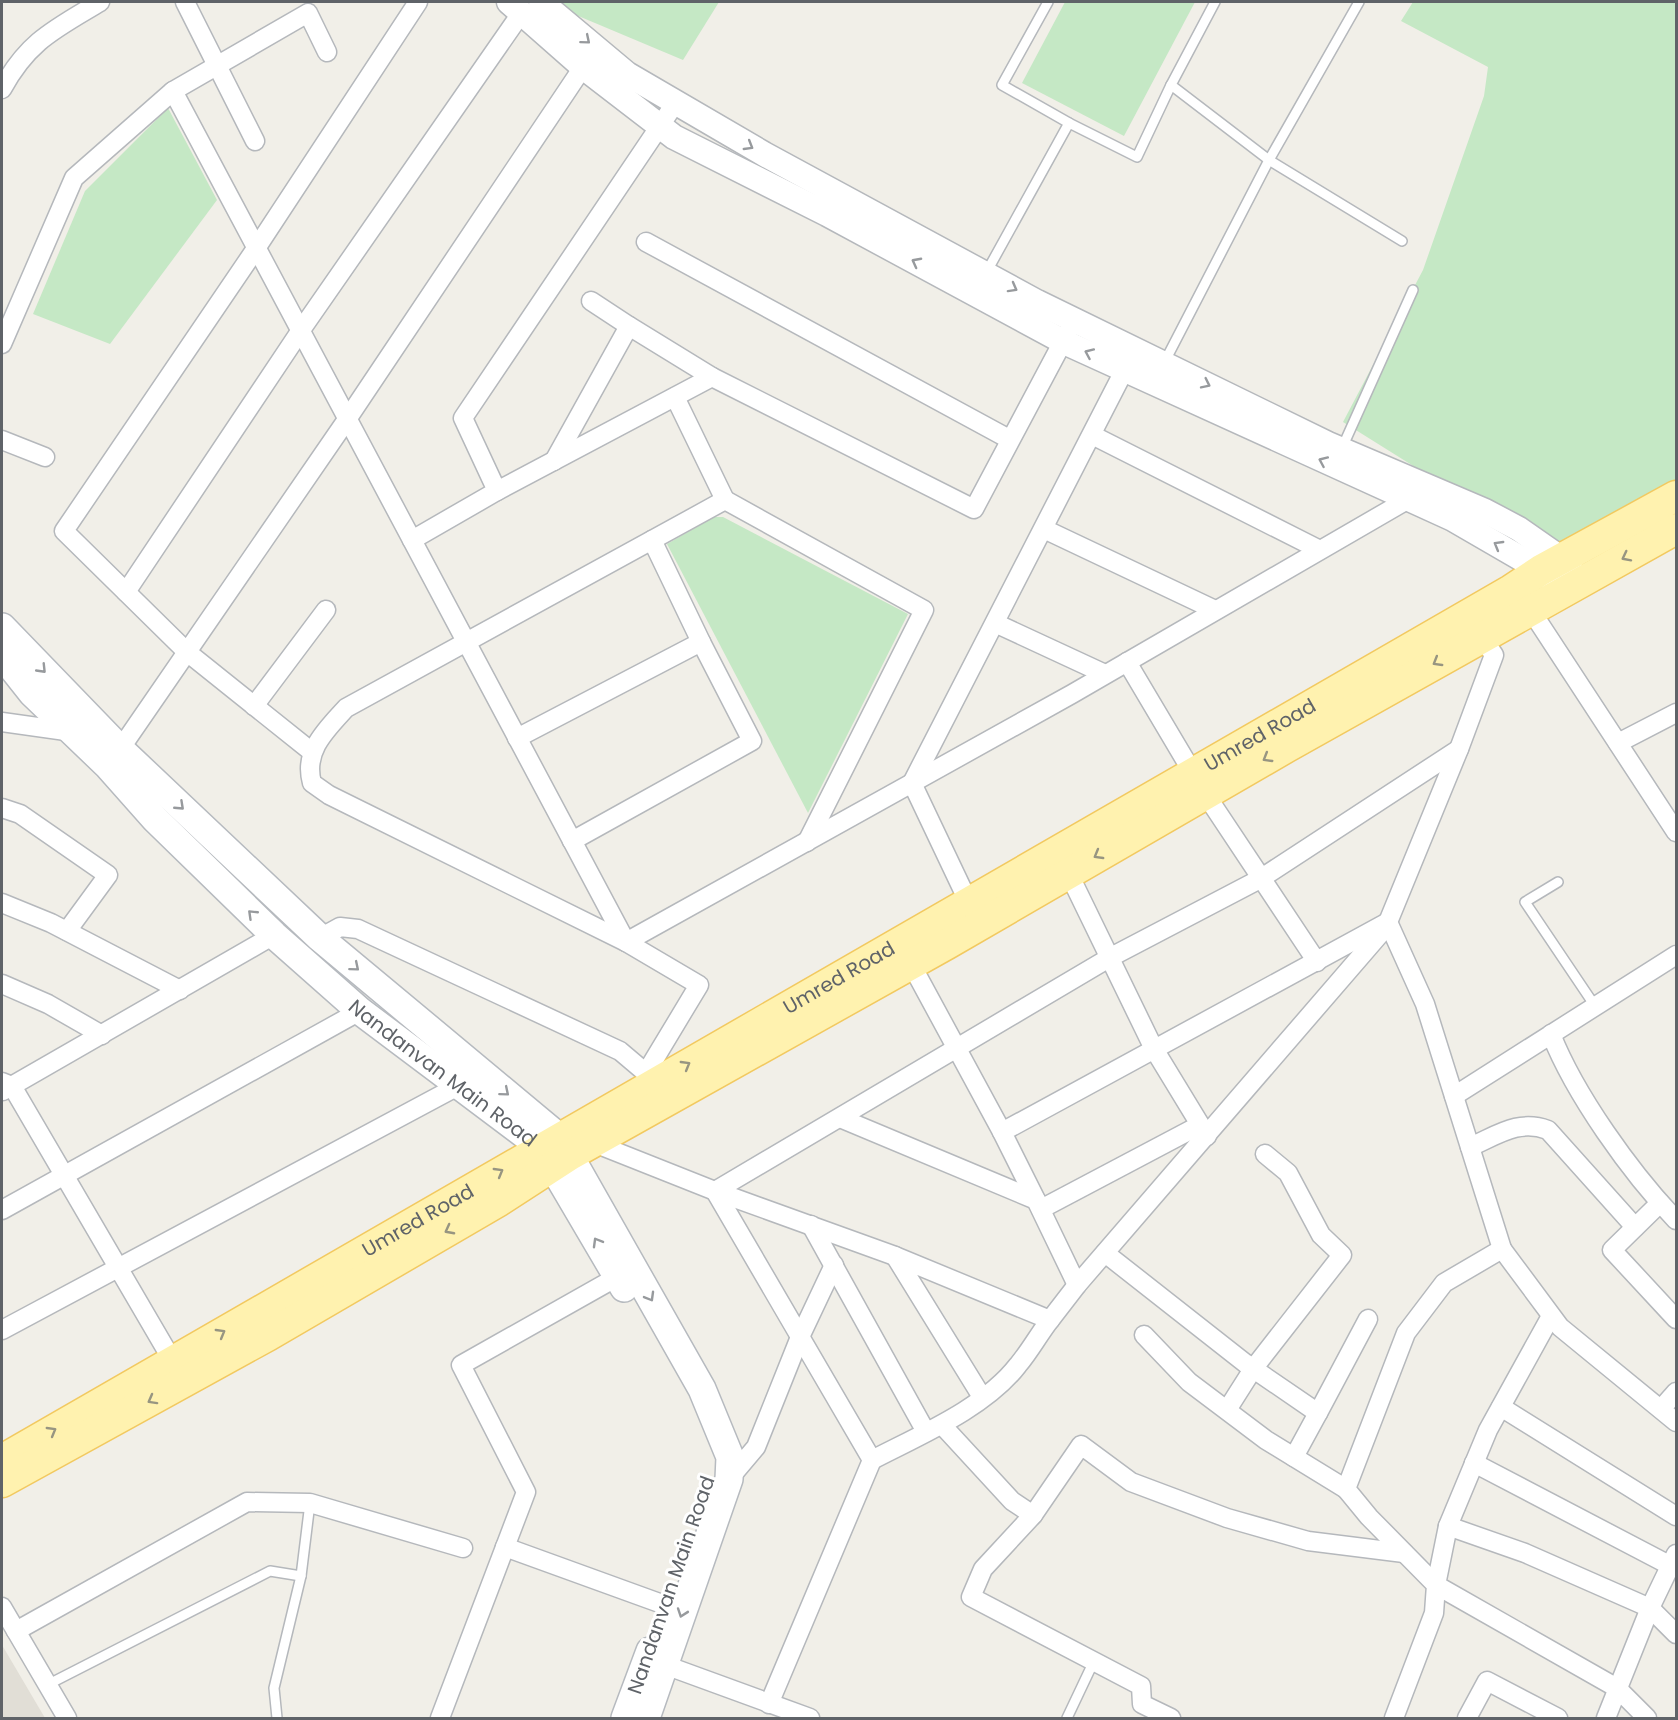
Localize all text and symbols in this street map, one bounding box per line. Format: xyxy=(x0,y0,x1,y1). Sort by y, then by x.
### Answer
one-way arrow xyxy=(579,32,590,43)
one-way arrow xyxy=(743,138,753,150)
one-way arrow xyxy=(912,258,922,269)
one-way arrow xyxy=(1007,281,1017,292)
one-way arrow xyxy=(1084,348,1095,360)
one-way arrow xyxy=(1200,376,1211,388)
one-way arrow xyxy=(1318,456,1329,468)
one-way arrow xyxy=(1494,541,1505,552)
one-way arrow xyxy=(1621,550,1632,561)
one-way arrow xyxy=(1433,655,1443,667)
one-way arrow xyxy=(35,662,46,672)
street label: Umred Road xyxy=(1199,691,1321,778)
one-way arrow xyxy=(1263,751,1273,763)
one-way arrow xyxy=(174,799,184,810)
one-way arrow xyxy=(1094,848,1104,859)
one-way arrow xyxy=(248,910,258,921)
street label: Umred Road xyxy=(778,934,900,1021)
one-way arrow xyxy=(348,959,359,970)
street label: Nandanvan Main Road xyxy=(342,993,543,1153)
one-way arrow xyxy=(680,1061,691,1073)
one-way arrow xyxy=(498,1084,509,1095)
one-way arrow xyxy=(493,1168,503,1179)
street label: Umred Road xyxy=(357,1177,479,1264)
one-way arrow xyxy=(445,1223,455,1234)
one-way arrow xyxy=(593,1238,604,1248)
one-way arrow xyxy=(643,1291,655,1302)
one-way arrow xyxy=(215,1329,225,1341)
one-way arrow xyxy=(148,1393,158,1404)
one-way arrow xyxy=(46,1427,56,1438)
street label: Nandanvan Main Road xyxy=(621,1472,721,1698)
one-way arrow xyxy=(677,1607,690,1618)

